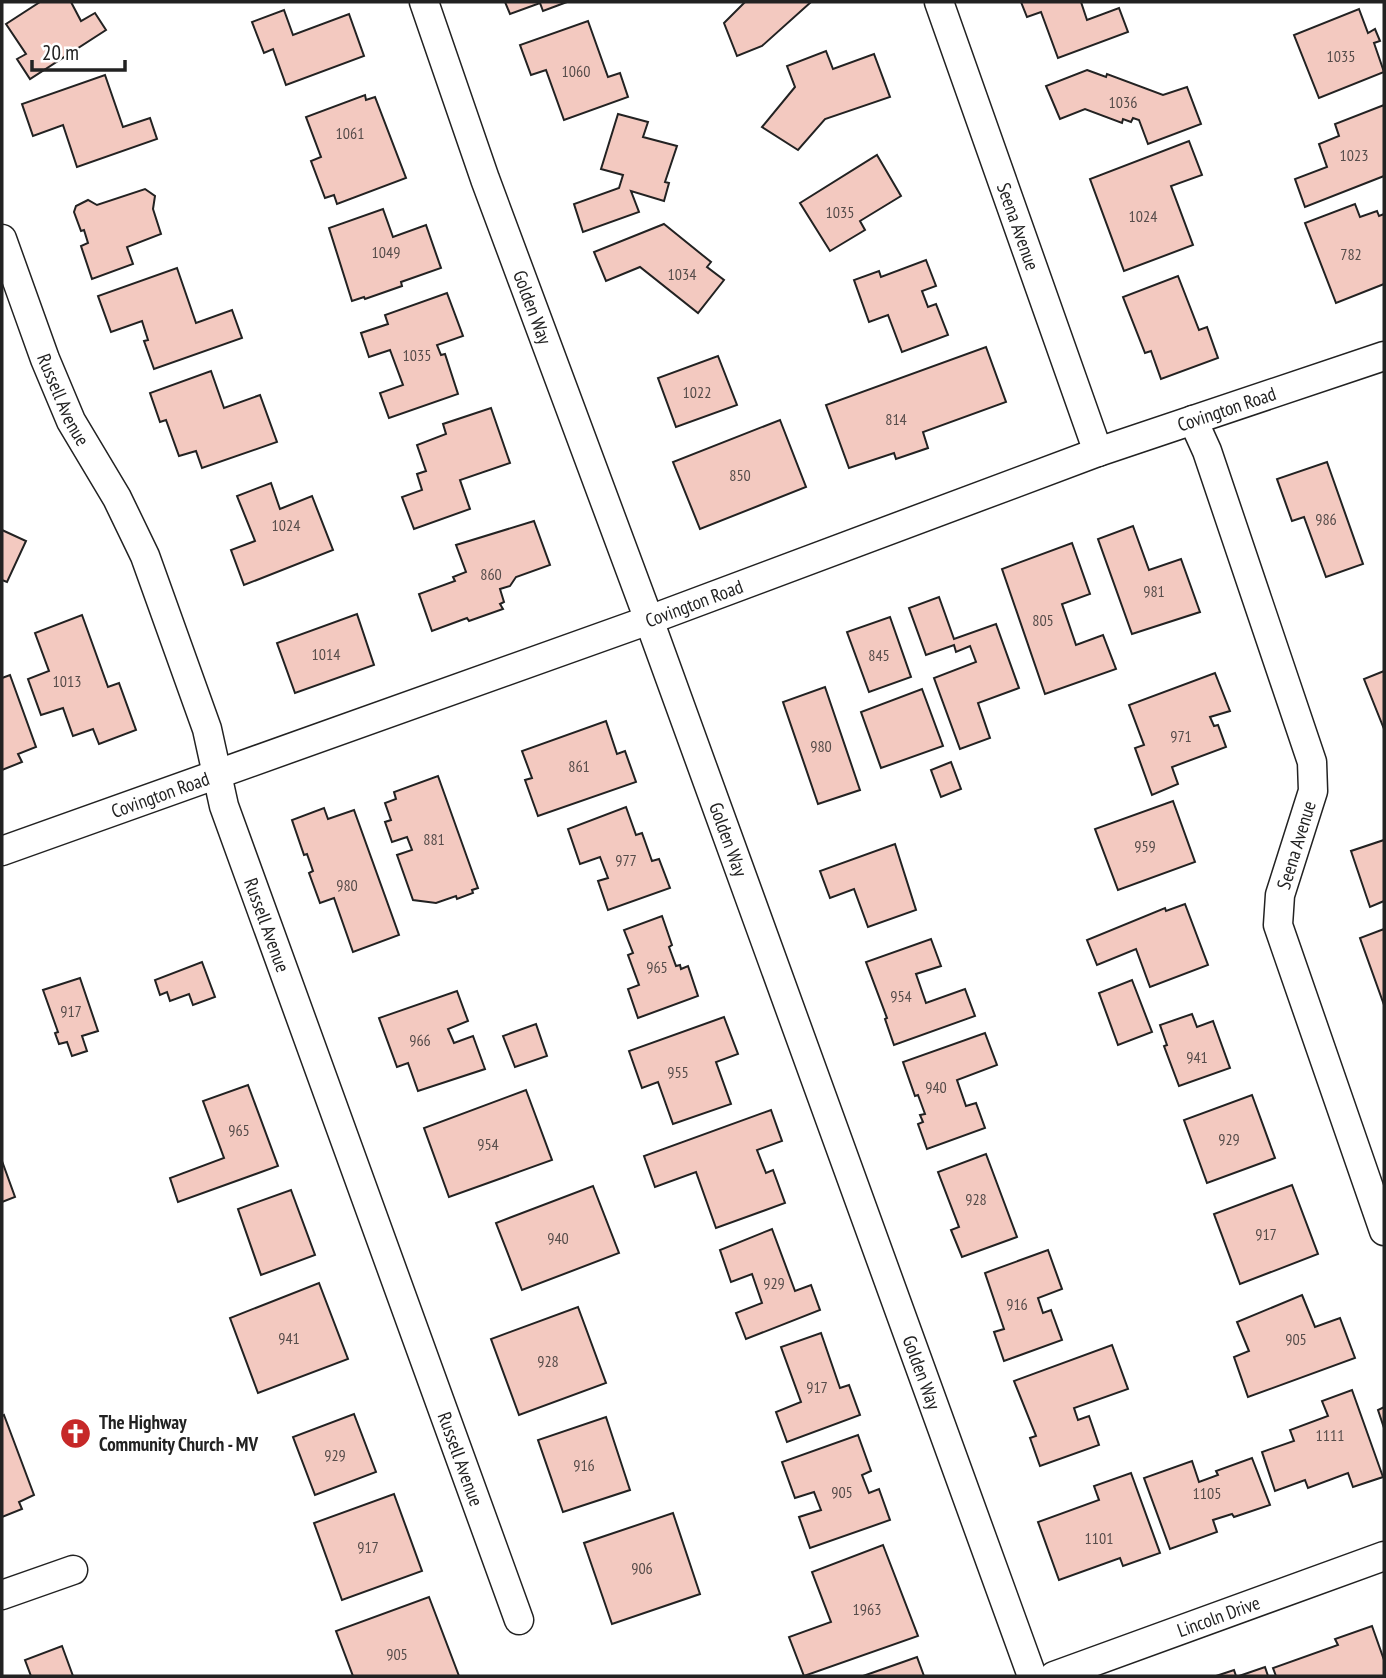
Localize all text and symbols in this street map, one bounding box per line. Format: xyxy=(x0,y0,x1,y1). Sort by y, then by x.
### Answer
scale bar xyxy=(32,28,124,72)
text: 20 m xyxy=(42,39,79,66)
house number: 1035 xyxy=(1327,46,1355,66)
house number: 1060 xyxy=(562,61,590,81)
house number: 1036 xyxy=(1109,92,1137,112)
house number: 1061 xyxy=(336,123,364,143)
house number: 1023 xyxy=(1340,145,1368,165)
street label: Seena Avenue xyxy=(992,179,1045,274)
house number: 1035 xyxy=(826,202,854,222)
house number: 1024 xyxy=(1129,206,1157,226)
house number: 1049 xyxy=(372,242,400,262)
house number: 782 xyxy=(1340,244,1362,264)
house number: 1034 xyxy=(668,264,696,284)
street label: Golden Way xyxy=(508,267,558,348)
house number: 1035 xyxy=(403,345,431,365)
street label: Russell Avenue xyxy=(32,350,95,450)
street label: Covington Road xyxy=(1174,381,1279,437)
house number: 1022 xyxy=(683,382,711,402)
house number: 814 xyxy=(885,409,907,429)
house number: 850 xyxy=(729,465,751,485)
house number: 986 xyxy=(1315,509,1337,529)
house number: 1024 xyxy=(272,515,300,535)
house number: 860 xyxy=(480,564,502,584)
street label: Covington Road xyxy=(642,574,746,632)
house number: 981 xyxy=(1143,581,1165,601)
house number: 805 xyxy=(1032,610,1054,630)
house number: 1014 xyxy=(312,644,340,664)
house number: 845 xyxy=(868,645,890,665)
house number: 1013 xyxy=(53,671,81,691)
house number: 971 xyxy=(1170,726,1192,746)
house number: 980 xyxy=(810,736,832,756)
house number: 861 xyxy=(568,756,590,776)
street label: Covington Road xyxy=(108,766,212,823)
street label: Seena Avenue xyxy=(1271,798,1321,892)
street label: Golden Way xyxy=(704,799,753,880)
house number: 881 xyxy=(423,829,445,849)
house number: 959 xyxy=(1134,836,1156,856)
house number: 977 xyxy=(615,850,637,870)
street label: Russell Avenue xyxy=(239,875,295,976)
house number: 980 xyxy=(336,875,358,895)
house number: 965 xyxy=(646,957,668,977)
house number: 954 xyxy=(890,986,912,1006)
house number: 917 xyxy=(60,1001,82,1021)
house number: 966 xyxy=(409,1030,431,1050)
house number: 941 xyxy=(1186,1047,1208,1067)
house number: 955 xyxy=(667,1062,689,1082)
house number: 940 xyxy=(925,1077,947,1097)
house number: 965 xyxy=(228,1120,250,1140)
house number: 929 xyxy=(1218,1129,1240,1149)
house number: 954 xyxy=(477,1134,499,1154)
house number: 928 xyxy=(965,1189,987,1209)
house number: 917 xyxy=(1255,1224,1277,1244)
house number: 940 xyxy=(547,1228,569,1248)
house number: 929 xyxy=(763,1273,785,1293)
house number: 916 xyxy=(1006,1294,1028,1314)
house number: 941 xyxy=(278,1328,300,1348)
house number: 905 xyxy=(1285,1329,1307,1349)
street label: Golden Way xyxy=(897,1332,947,1413)
house number: 928 xyxy=(537,1351,559,1371)
house number: 917 xyxy=(806,1377,828,1397)
street label: Russell Avenue xyxy=(433,1409,489,1510)
place label: The Highway Community Church - MV xyxy=(99,1410,258,1456)
church icon: The Highway Community Church - MV xyxy=(59,1416,93,1450)
house number: 1111 xyxy=(1316,1425,1344,1445)
house number: 929 xyxy=(324,1445,346,1465)
house number: 916 xyxy=(573,1455,595,1475)
house number: 905 xyxy=(831,1482,853,1502)
house number: 1105 xyxy=(1193,1483,1221,1503)
house number: 1101 xyxy=(1085,1528,1113,1548)
house number: 917 xyxy=(357,1537,379,1557)
house number: 906 xyxy=(631,1558,653,1578)
street label: Lincoln Drive xyxy=(1174,1590,1263,1642)
house number: 1963 xyxy=(853,1599,881,1619)
house number: 905 xyxy=(386,1644,408,1664)

